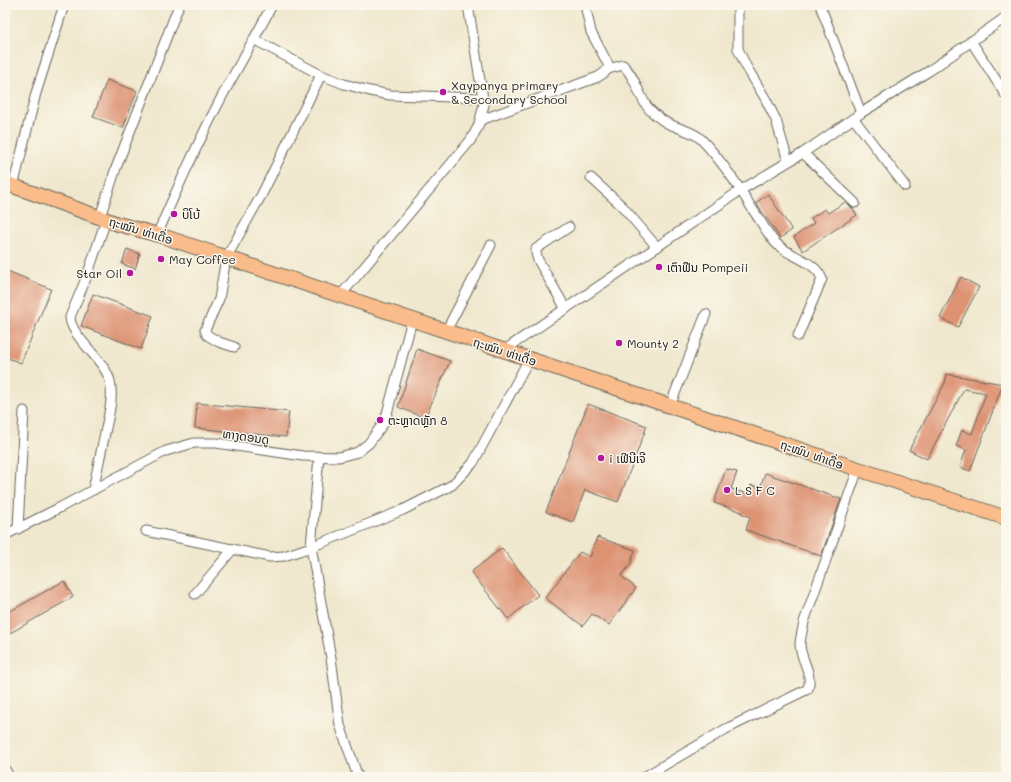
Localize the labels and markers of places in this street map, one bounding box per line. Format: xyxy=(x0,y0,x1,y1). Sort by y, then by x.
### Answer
place label: Xaypanya primary & Secondary School xyxy=(451,77,568,107)
marker: Xaypanya primary & Secondary School xyxy=(438,87,448,97)
place label: ບິໂບ້ xyxy=(182,206,200,222)
marker: ບິໂບ້ xyxy=(169,209,179,219)
place label: May Coffee xyxy=(169,251,236,267)
marker: May Coffee xyxy=(156,254,166,264)
place label: ເຕົາຟືນ Pompeii xyxy=(667,259,748,275)
marker: ເຕົາຟືນ Pompeii xyxy=(654,262,664,272)
place label: Star Oil xyxy=(76,265,122,281)
marker: Star Oil xyxy=(125,268,135,278)
place label: Mounty 2 xyxy=(627,335,679,351)
marker: Mounty 2 xyxy=(614,338,624,348)
place label: ຕະຫຼາດຫຼັກ 8 xyxy=(388,412,448,428)
marker: ຕະຫຼາດຫຼັກ 8 xyxy=(375,415,385,425)
place label: i ເຟີນີເຈີ xyxy=(609,450,646,466)
marker: i ເຟີນີເຈີ xyxy=(596,453,606,463)
place label: L S F C xyxy=(735,482,775,498)
marker: L S F C xyxy=(722,485,732,495)

